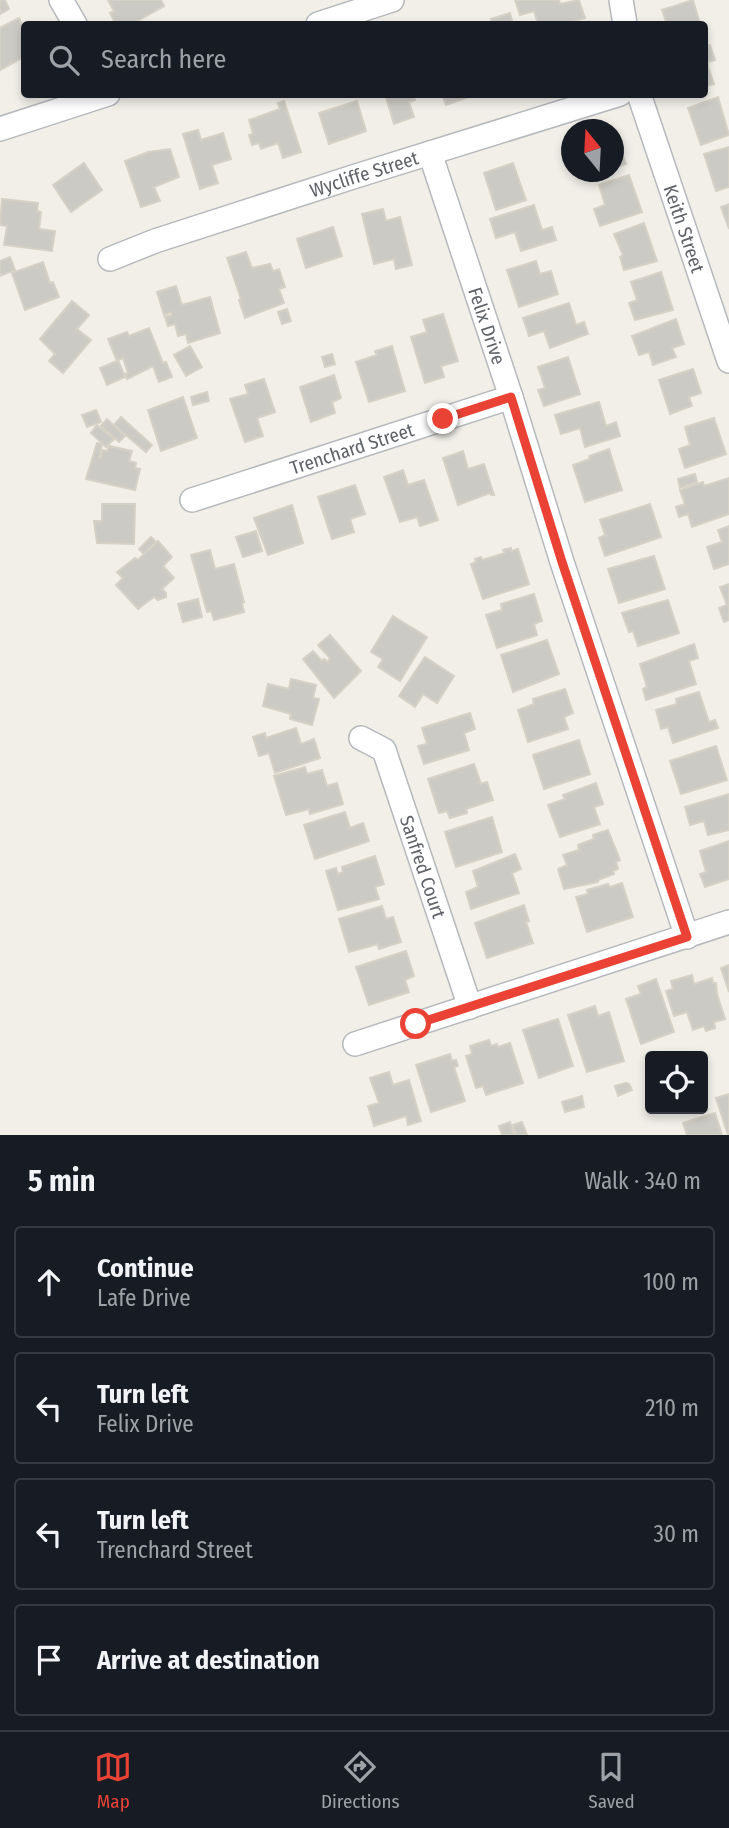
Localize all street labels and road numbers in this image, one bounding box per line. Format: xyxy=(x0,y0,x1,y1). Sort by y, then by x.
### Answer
street label: Wycliffe Street xyxy=(307,146,422,202)
street label: Keith Street xyxy=(659,182,710,276)
street label: Felix Drive xyxy=(464,284,511,367)
street label: Trenchard Street xyxy=(287,417,417,479)
street label: Sanfred Court xyxy=(395,812,451,922)

